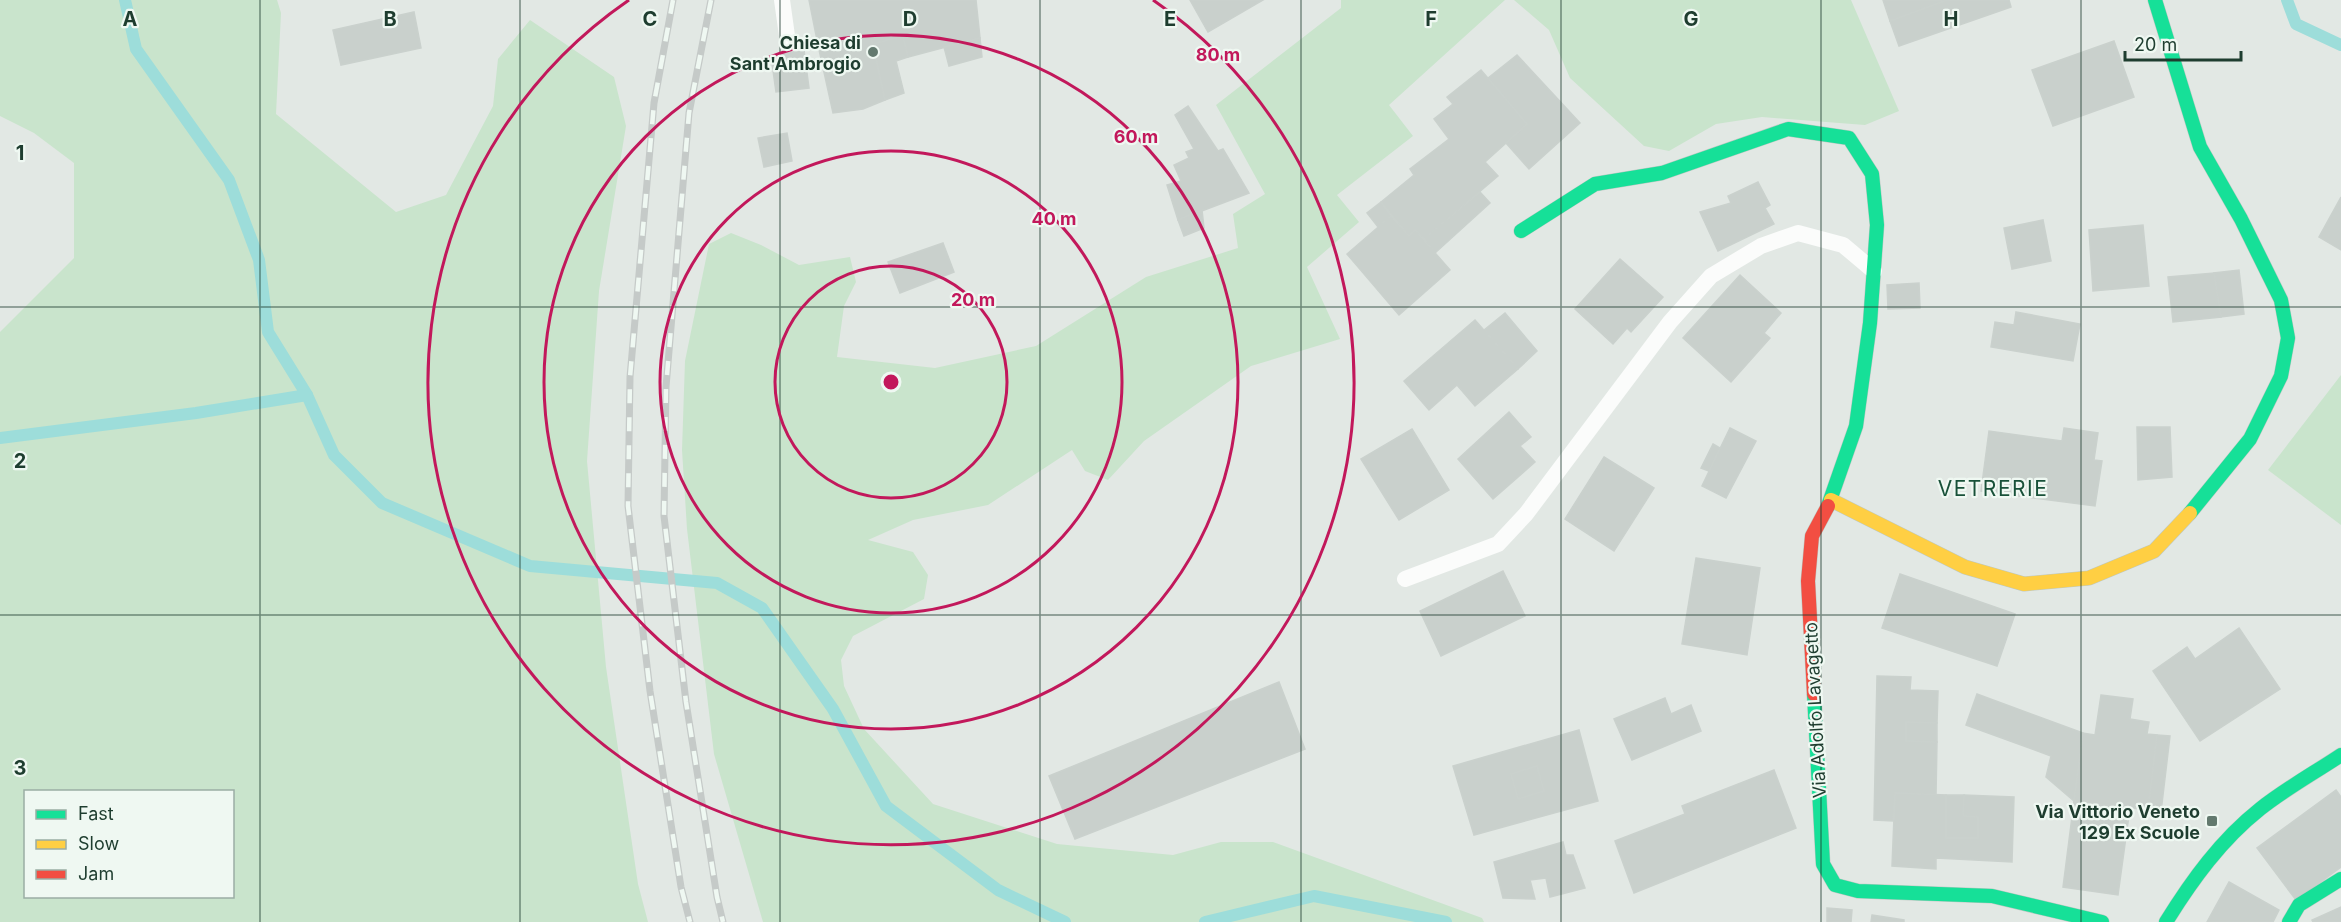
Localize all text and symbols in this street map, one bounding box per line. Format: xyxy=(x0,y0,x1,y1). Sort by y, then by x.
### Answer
text: A xyxy=(123,7,138,31)
text: B xyxy=(383,7,397,31)
text: C xyxy=(643,7,657,31)
text: D xyxy=(903,7,917,31)
text: E xyxy=(1164,7,1176,31)
text: F xyxy=(1425,7,1437,31)
text: G xyxy=(1683,7,1699,31)
text: H xyxy=(1944,7,1958,31)
scale bar xyxy=(2125,24,2240,62)
place label: Chiesa di Sant'Ambrogio xyxy=(730,32,861,74)
text: 20 m xyxy=(2134,34,2177,55)
text: 80 m xyxy=(1196,44,1240,65)
marker: Chiesa di Sant'Ambrogio xyxy=(866,45,880,59)
text: 60 m xyxy=(1114,126,1158,147)
text: 1 xyxy=(16,141,24,165)
text: 40 m xyxy=(1032,208,1077,229)
text: 20 m xyxy=(951,289,995,310)
centre of rings xyxy=(881,372,901,392)
text: 2 xyxy=(14,449,26,473)
district label: VETRERIE xyxy=(1938,476,2048,501)
street label: Via Adolfo Lavagetto xyxy=(1800,621,1830,799)
text: 3 xyxy=(14,756,26,780)
legend xyxy=(24,790,234,898)
place label: Via Vittorio Veneto 129 Ex Scuole xyxy=(2035,801,2200,843)
text: Fast xyxy=(78,803,114,824)
marker: Via Vittorio Veneto 129 Ex Scuole xyxy=(2205,814,2219,828)
text: Slow xyxy=(78,833,119,854)
text: Jam xyxy=(78,863,114,884)

